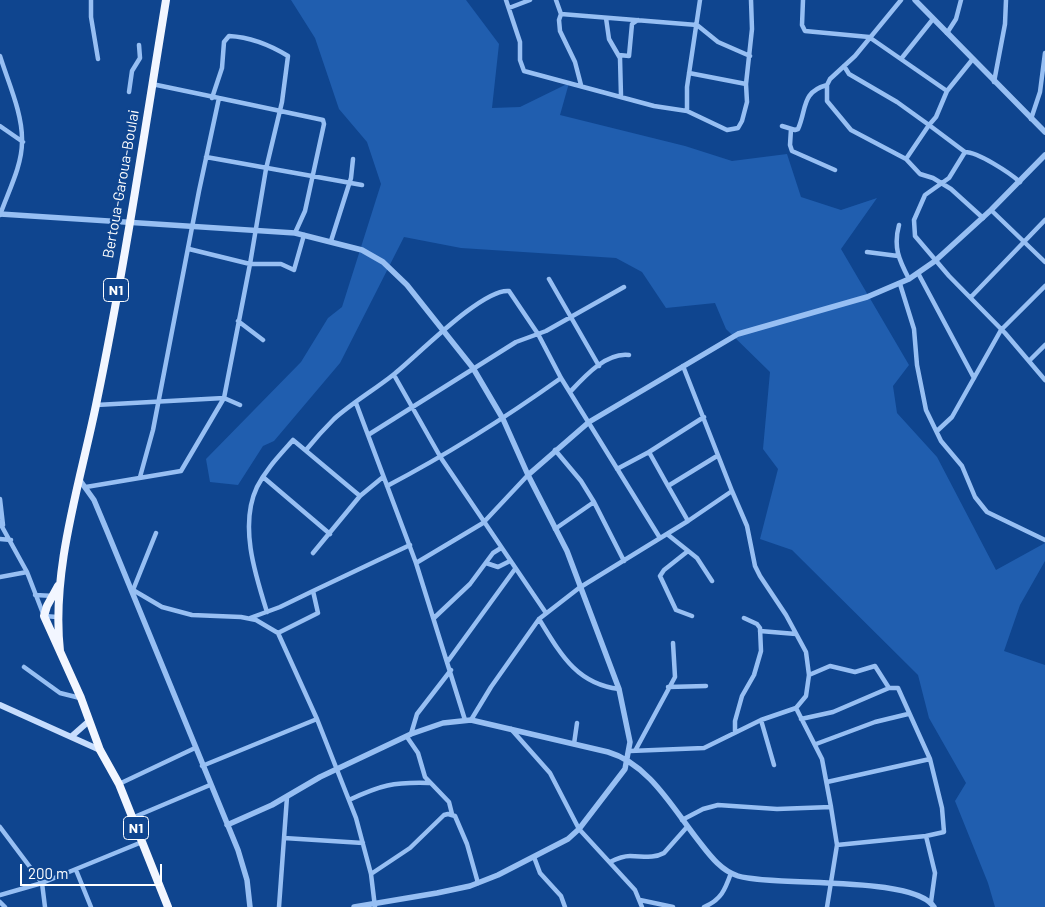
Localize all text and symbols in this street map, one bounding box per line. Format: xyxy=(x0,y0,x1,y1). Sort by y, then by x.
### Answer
street label: Bertoua-Garoua-Boulai xyxy=(99,108,143,260)
road number: N1 xyxy=(104,278,128,302)
road number: N1 xyxy=(124,816,148,840)
scale bar xyxy=(22,854,165,886)
text: 200 m xyxy=(28,864,68,882)

